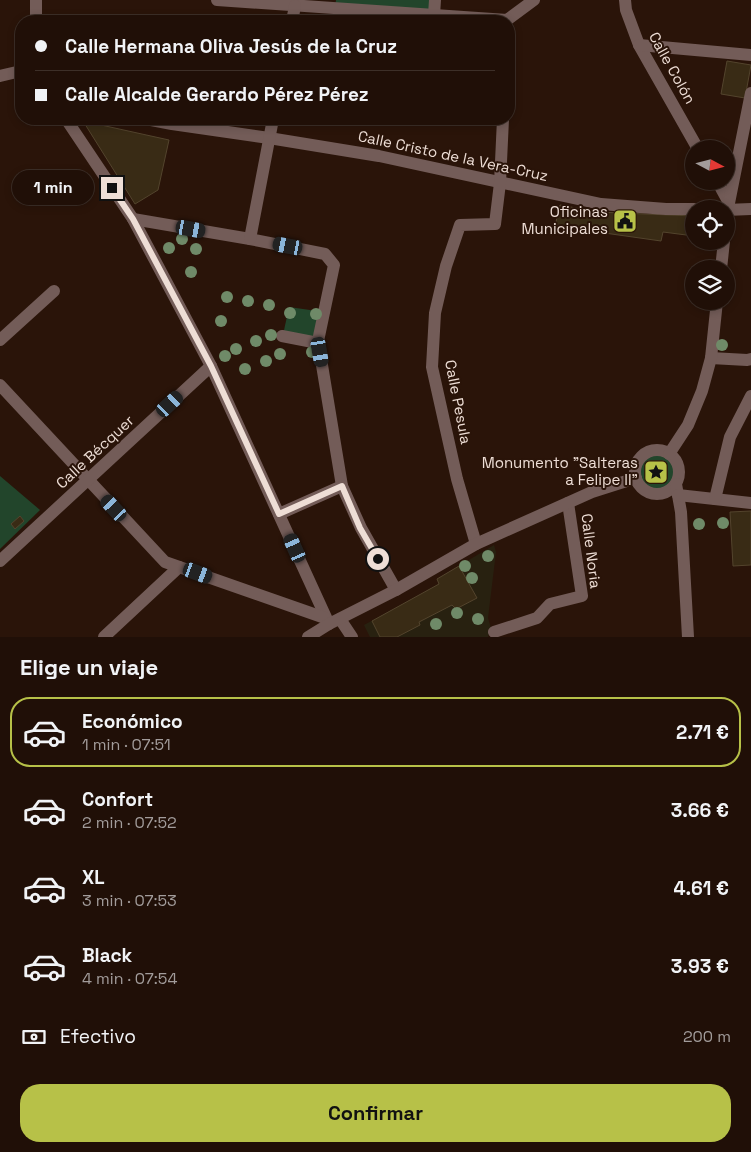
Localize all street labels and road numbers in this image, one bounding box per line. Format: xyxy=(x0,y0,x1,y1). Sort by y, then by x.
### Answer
street label: Calle Colón xyxy=(645,28,700,107)
street label: Calle Cristo de la Vera-Cruz xyxy=(356,126,550,185)
street label: Calle Pesula xyxy=(441,358,476,446)
street label: Calle Bécquer xyxy=(52,411,138,493)
street label: Calle Noria xyxy=(577,512,606,590)

